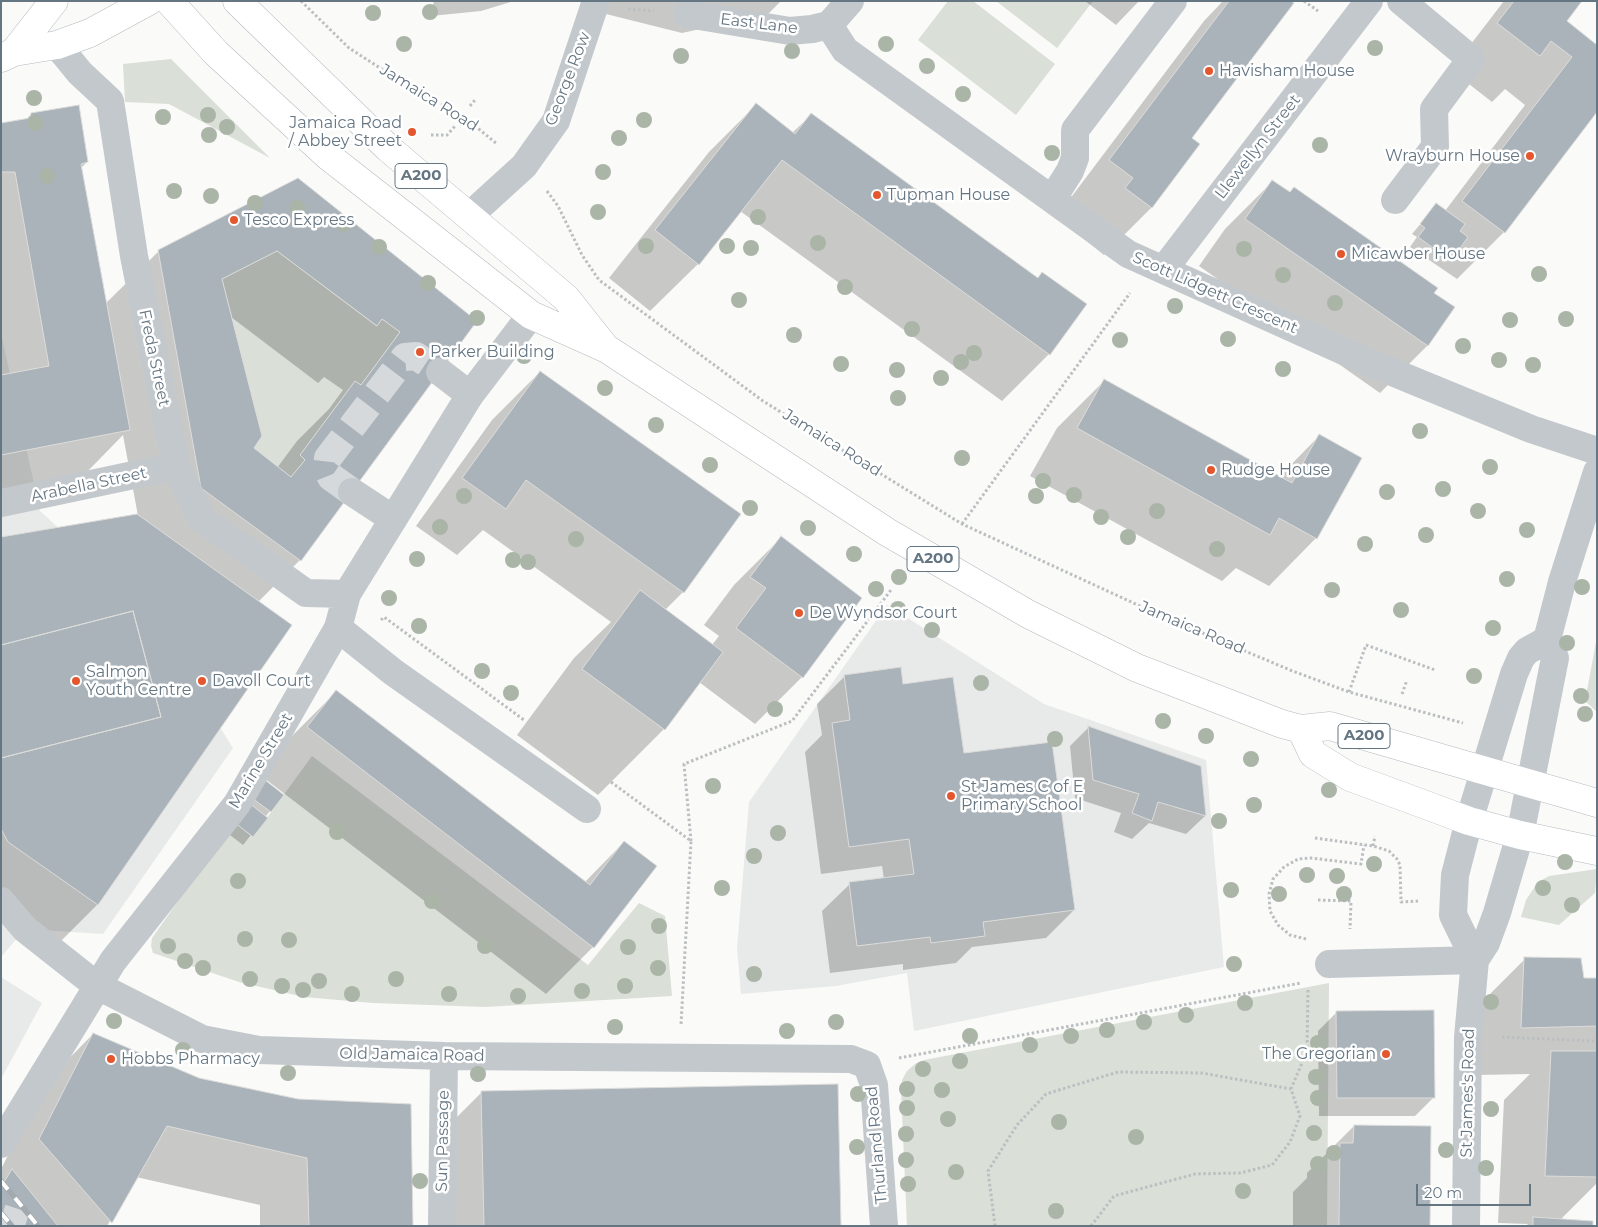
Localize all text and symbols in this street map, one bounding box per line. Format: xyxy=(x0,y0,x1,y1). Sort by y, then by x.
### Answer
street label: East Lane xyxy=(719,10,799,38)
street label: George Row xyxy=(541,30,595,128)
street label: Jamaica Road xyxy=(376,60,482,136)
place label: Havisham House xyxy=(1219,61,1355,81)
marker: Havisham House xyxy=(1203,65,1215,77)
street label: Llewellyn Street xyxy=(1211,91,1305,203)
place label: Jamaica Road / Abbey Street xyxy=(288,113,402,151)
marker: Jamaica Road / Abbey Street xyxy=(406,126,418,138)
place label: Wrayburn House xyxy=(1385,146,1520,166)
marker: Wrayburn House xyxy=(1524,150,1536,162)
road number: A200 xyxy=(395,164,447,188)
place label: Tupman House xyxy=(887,185,1010,205)
marker: Tupman House xyxy=(871,189,883,201)
place label: Tesco Express xyxy=(244,210,354,230)
marker: Tesco Express xyxy=(228,214,240,226)
place label: Micawber House xyxy=(1351,244,1485,264)
street label: Scott Lidgett Crescent xyxy=(1129,248,1301,338)
marker: Micawber House xyxy=(1335,248,1347,260)
street label: Freda Street xyxy=(134,308,174,408)
place label: Parker Building xyxy=(430,342,555,362)
marker: Parker Building xyxy=(414,346,426,358)
street label: Jamaica Road xyxy=(779,405,885,481)
place label: Rudge House xyxy=(1221,460,1330,480)
street label: Arabella Street xyxy=(29,463,149,507)
marker: Rudge House xyxy=(1205,464,1217,476)
road number: A200 xyxy=(907,546,959,572)
street label: Jamaica Road xyxy=(1136,597,1248,659)
place label: De Wyndsor Court xyxy=(809,603,958,623)
marker: De Wyndsor Court xyxy=(793,607,805,619)
place label: Salmon Youth Centre xyxy=(86,662,191,700)
place label: Davoll Court xyxy=(212,671,311,691)
marker: Salmon Youth Centre xyxy=(70,675,82,687)
marker: Davoll Court xyxy=(196,675,208,687)
street label: Marine Street xyxy=(225,710,297,812)
road number: A200 xyxy=(1338,724,1390,748)
place label: St James C of E Primary School xyxy=(961,777,1084,815)
marker: St James C of E Primary School xyxy=(945,790,957,802)
street label: St James's Road xyxy=(1457,1028,1479,1158)
street label: Old Jamaica Road xyxy=(339,1044,485,1066)
place label: The Gregorian xyxy=(1262,1044,1376,1064)
marker: The Gregorian xyxy=(1380,1048,1392,1060)
place label: Hobbs Pharmacy xyxy=(121,1049,260,1069)
marker: Hobbs Pharmacy xyxy=(105,1053,117,1065)
street label: Thurland Road xyxy=(862,1085,892,1205)
street label: Sun Passage xyxy=(433,1090,453,1192)
scale bar xyxy=(1418,1174,1533,1206)
text: 20 m xyxy=(1424,1183,1462,1202)

